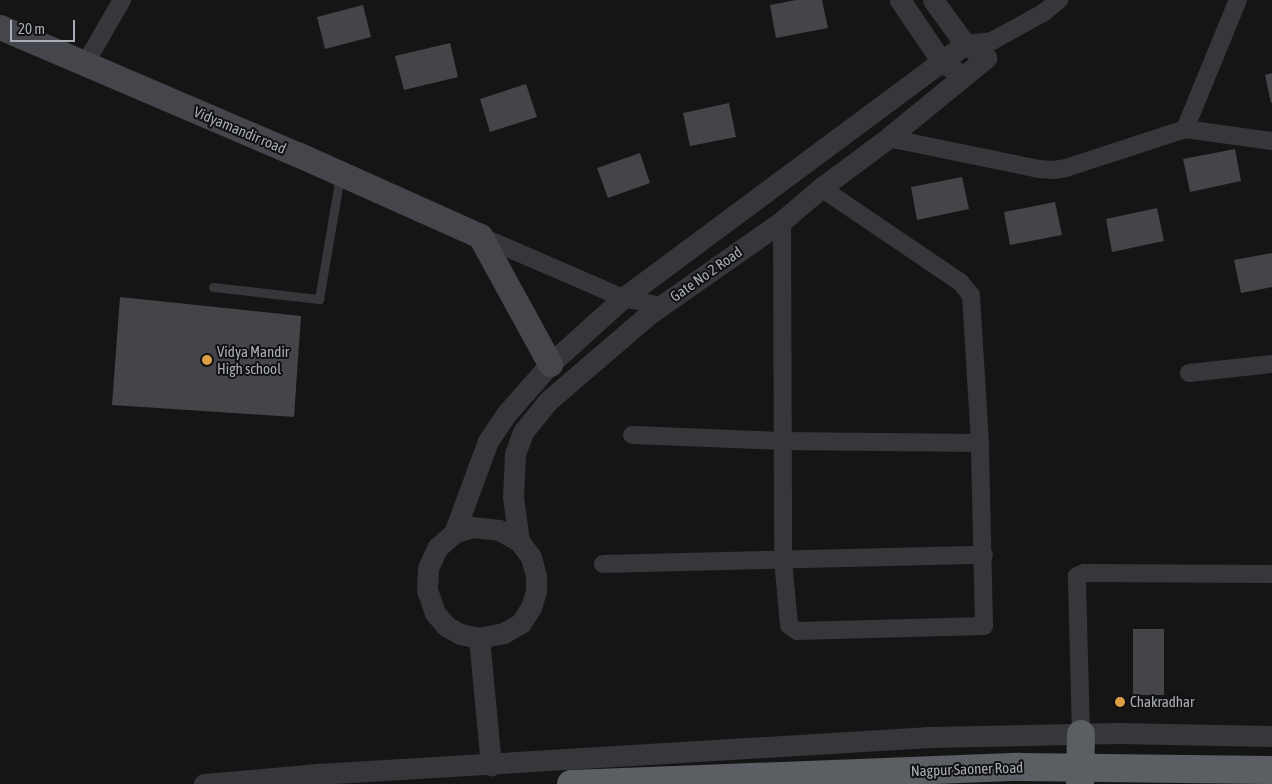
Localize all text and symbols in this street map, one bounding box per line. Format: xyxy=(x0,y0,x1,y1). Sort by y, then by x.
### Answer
scale bar xyxy=(12,10,78,42)
text: 20 m xyxy=(18,20,45,37)
street label: Vidyamandir road xyxy=(191,102,289,158)
street label: Gate No 2 Road xyxy=(667,243,745,305)
place label: Vidya Mandir High school xyxy=(217,342,289,377)
marker: Vidya Mandir High school xyxy=(201,354,213,366)
place label: Chakradhar xyxy=(1130,693,1194,711)
marker: Chakradhar xyxy=(1114,696,1126,708)
street label: Nagpur Saoner Road xyxy=(910,758,1024,780)

